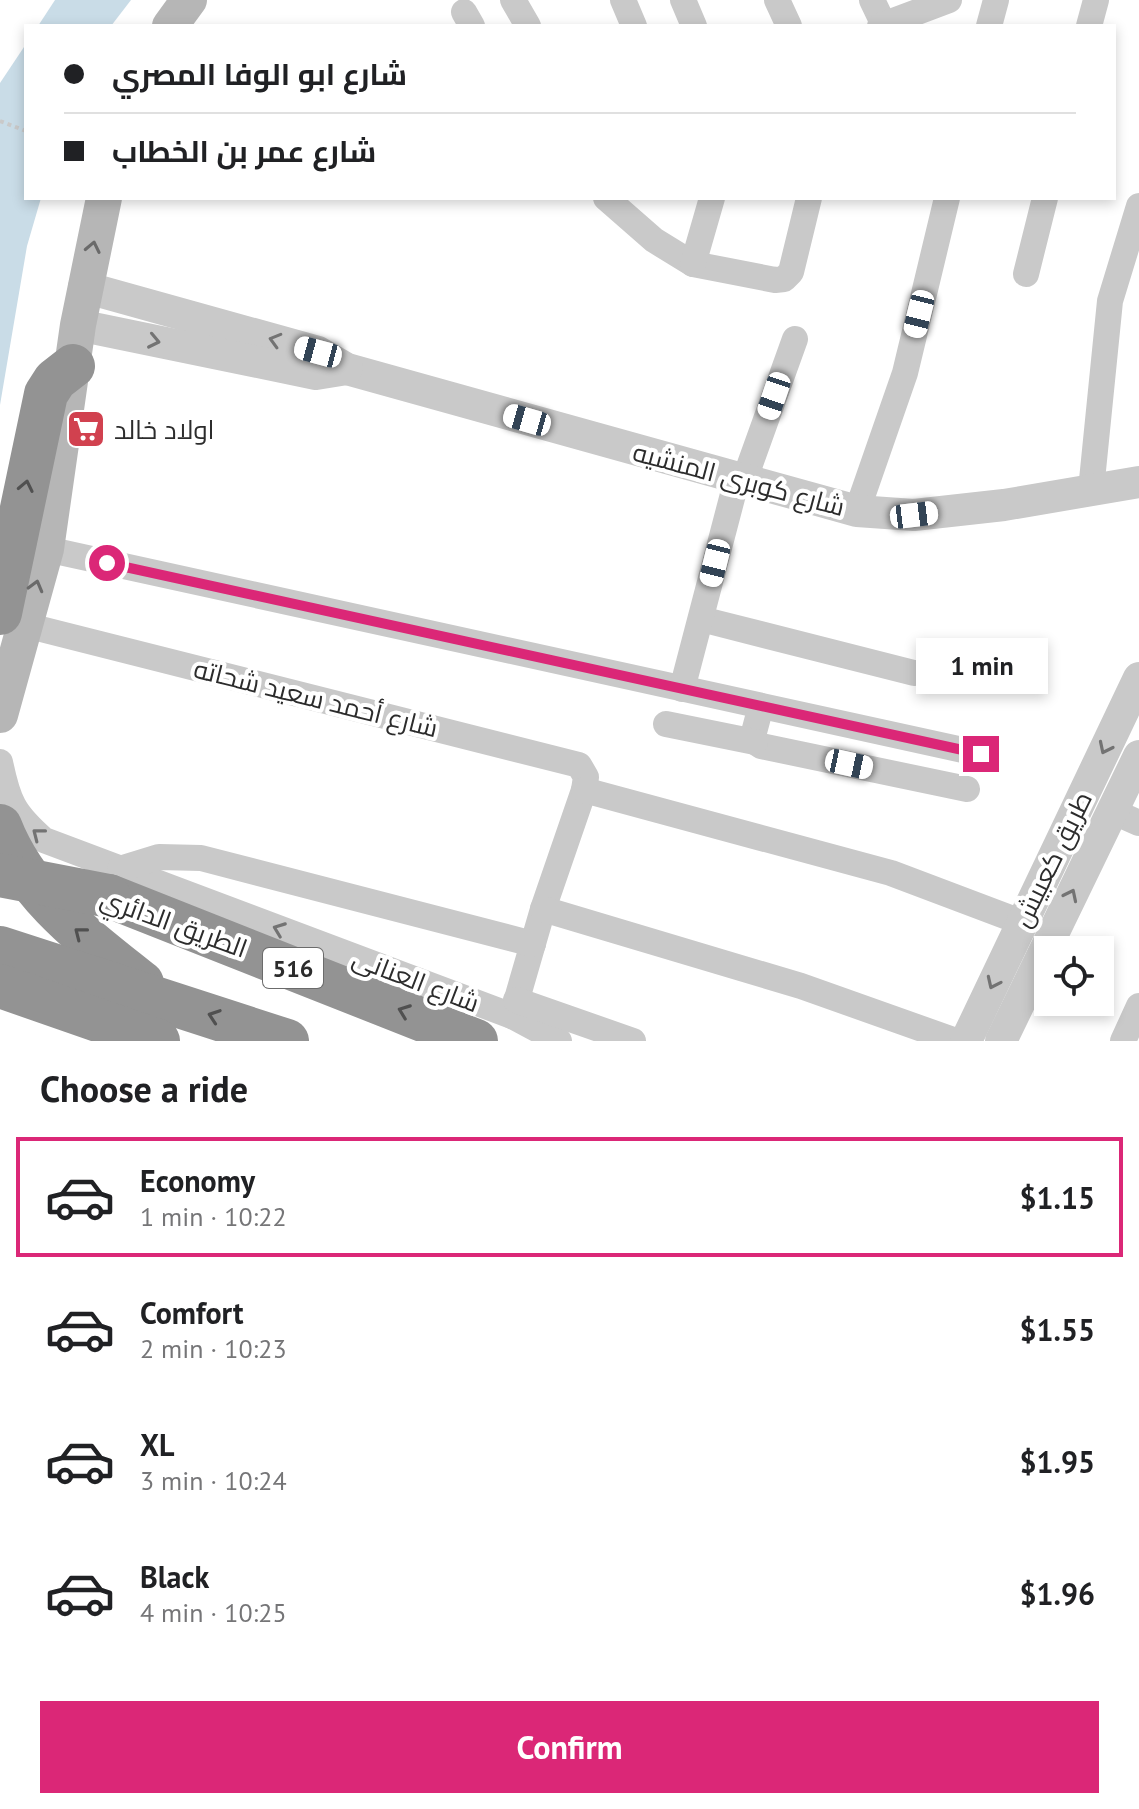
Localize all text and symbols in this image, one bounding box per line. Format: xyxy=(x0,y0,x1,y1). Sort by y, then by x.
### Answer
text: شارع ابو الوفا المصري xyxy=(112,54,407,93)
text: شارع عمر بن الخطاب xyxy=(112,131,376,170)
one-way arrow xyxy=(84,241,101,254)
car xyxy=(902,288,936,340)
one-way arrow xyxy=(147,332,160,349)
one-way arrow xyxy=(269,333,283,349)
car xyxy=(292,334,344,370)
car xyxy=(755,369,793,423)
car xyxy=(501,402,553,438)
supermarket icon: اولاد خالد xyxy=(65,408,107,450)
place label: اولاد خالد xyxy=(114,413,215,446)
street label: شارع كوبرى المنشيه xyxy=(629,435,849,524)
one-way arrow xyxy=(17,480,34,493)
car xyxy=(889,500,939,530)
car xyxy=(698,537,732,589)
route start xyxy=(89,545,125,581)
one-way arrow xyxy=(27,580,43,594)
callout: 1 min xyxy=(915,638,1047,694)
text: 1 min xyxy=(950,649,1014,682)
street label: شارع أحمد سعيد شحاته xyxy=(190,652,442,745)
route end xyxy=(963,736,999,772)
one-way arrow xyxy=(1099,740,1115,755)
car xyxy=(823,747,875,781)
street label: طريق كعبيش xyxy=(1005,786,1099,932)
one-way arrow xyxy=(32,829,47,843)
street label: الطريق الدائري xyxy=(95,881,252,969)
one-way arrow xyxy=(1061,889,1077,903)
one-way arrow xyxy=(273,922,287,939)
one-way arrow xyxy=(74,929,89,943)
map controls xyxy=(1034,936,1114,1016)
button: locate xyxy=(1034,936,1114,1016)
street label: شارع العنانى xyxy=(348,941,484,1020)
road number: 516 xyxy=(263,948,323,988)
one-way arrow xyxy=(987,975,1003,989)
one-way arrow xyxy=(398,1005,412,1021)
one-way arrow xyxy=(207,1010,221,1026)
text: Choose a ride xyxy=(40,1065,248,1112)
icon: car xyxy=(44,1161,116,1233)
text: Economy xyxy=(140,1161,255,1200)
text: $1.15 xyxy=(1020,1178,1095,1217)
text: 1 min · 10:22 xyxy=(140,1200,287,1233)
icon: car xyxy=(44,1293,116,1365)
text: Comfort xyxy=(140,1293,243,1332)
text: $1.55 xyxy=(1020,1310,1095,1349)
text: 2 min · 10:23 xyxy=(140,1332,287,1365)
icon: car xyxy=(44,1425,116,1497)
text: XL xyxy=(140,1425,174,1464)
text: $1.95 xyxy=(1020,1442,1095,1481)
text: 3 min · 10:24 xyxy=(140,1464,287,1497)
icon: car xyxy=(44,1557,116,1629)
text: Black xyxy=(140,1557,209,1596)
text: $1.96 xyxy=(1020,1574,1095,1613)
text: 4 min · 10:25 xyxy=(140,1596,287,1629)
button: Confirm xyxy=(40,1701,1099,1793)

